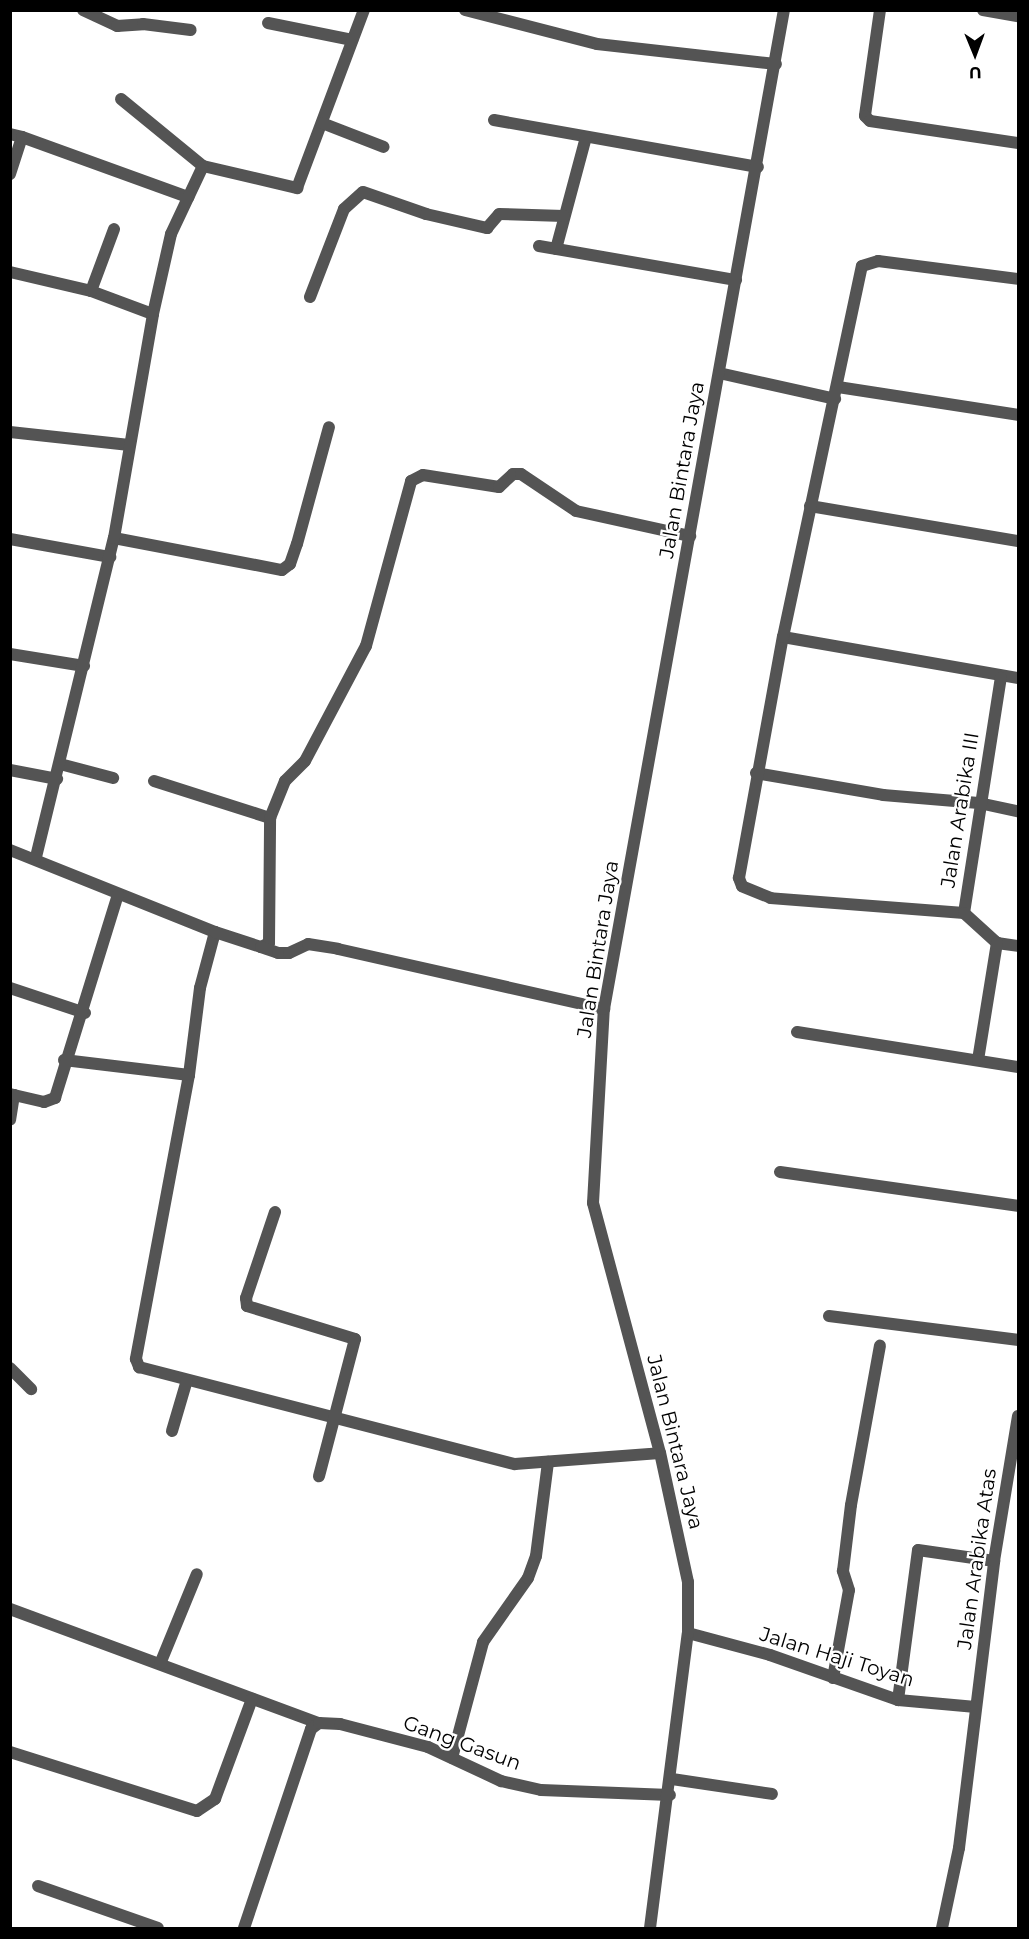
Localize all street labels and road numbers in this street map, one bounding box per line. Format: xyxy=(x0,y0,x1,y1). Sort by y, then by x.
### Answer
street label: Jalan Bintara Jaya xyxy=(655,380,709,560)
street label: Jalan Arabika III xyxy=(936,731,984,889)
street label: Jalan Bintara Jaya xyxy=(572,859,624,1039)
street label: Jalan Bintara Jaya xyxy=(642,1352,708,1532)
street label: Jalan Arabika Atas xyxy=(952,1467,1002,1651)
street label: Jalan Haji Toyan xyxy=(757,1622,917,1692)
street label: Gang Gasun xyxy=(400,1711,524,1775)

